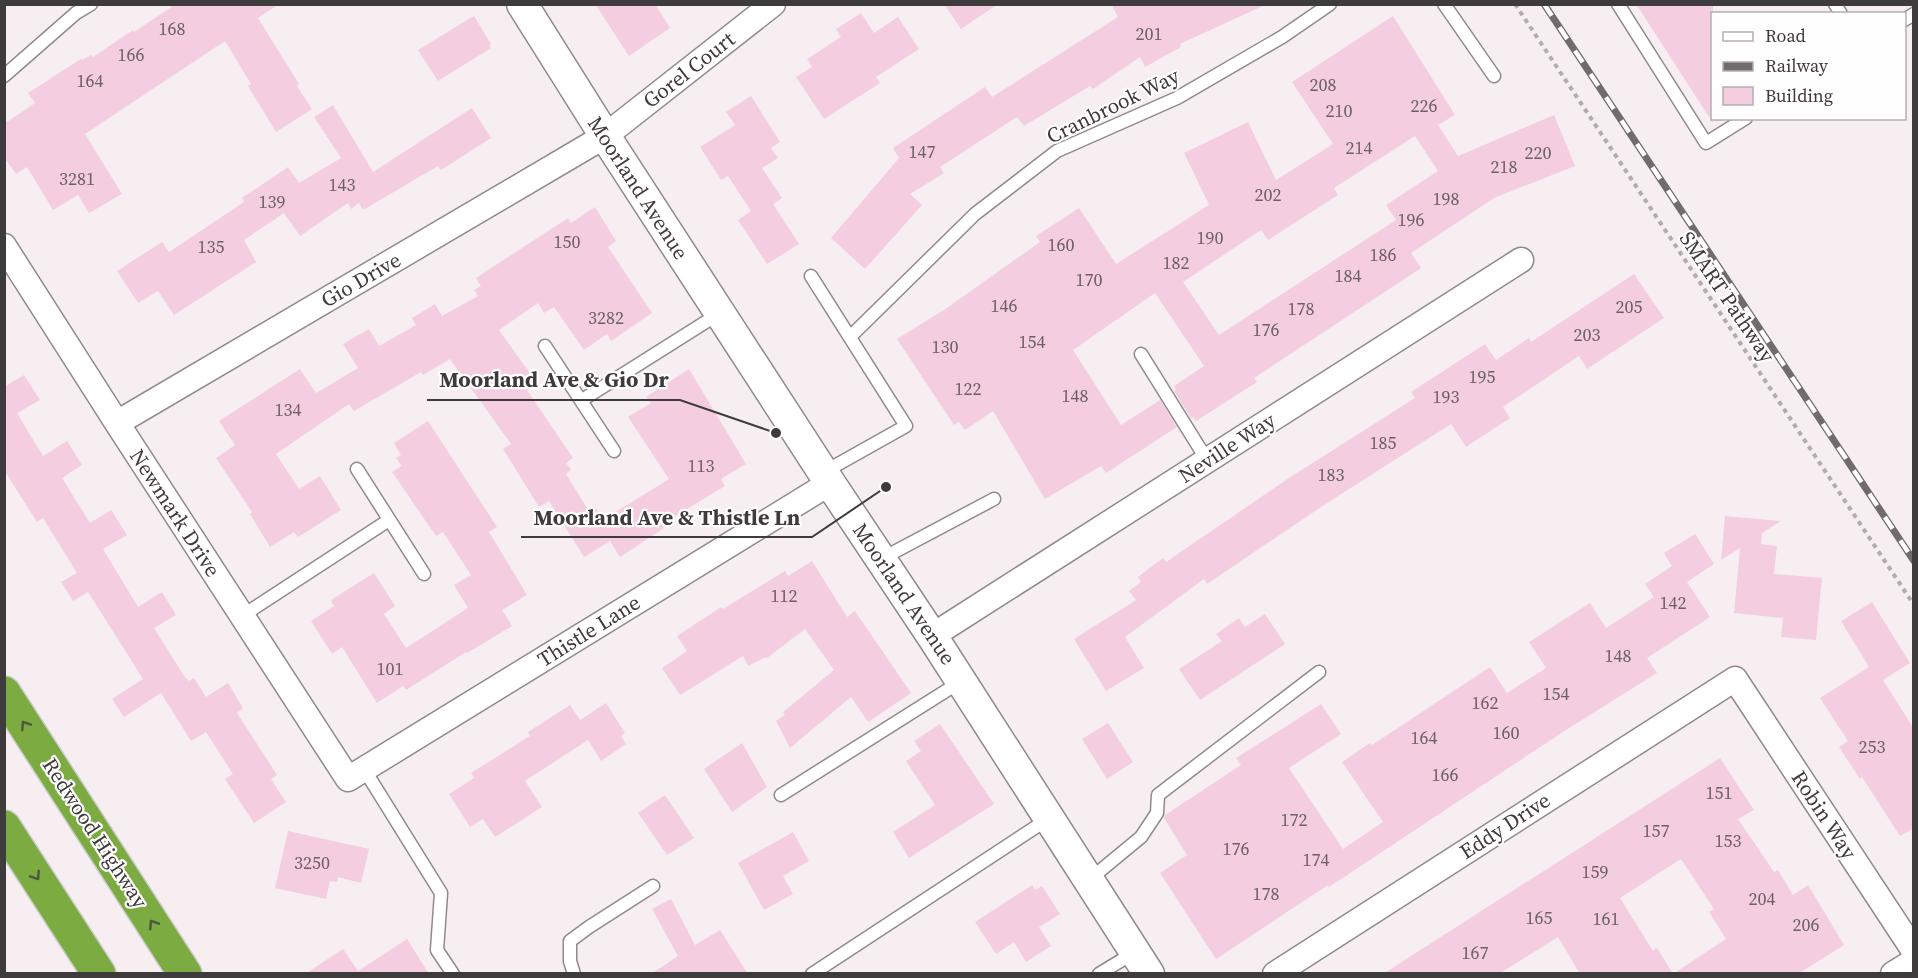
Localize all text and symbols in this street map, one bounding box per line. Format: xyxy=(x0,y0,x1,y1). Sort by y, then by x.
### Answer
legend xyxy=(1711,12,1906,120)
house number: 168 xyxy=(159,16,186,41)
house number: 201 xyxy=(1136,21,1163,46)
text: Road xyxy=(1765,23,1806,48)
street label: Gorel Court xyxy=(637,24,741,115)
house number: 166 xyxy=(118,42,145,67)
text: Railway xyxy=(1765,53,1829,78)
street label: Cranbrook Way xyxy=(1041,61,1184,150)
house number: 164 xyxy=(77,68,104,93)
house number: 208 xyxy=(1310,72,1337,97)
text: Building xyxy=(1765,83,1833,108)
house number: 226 xyxy=(1411,93,1438,118)
house number: 210 xyxy=(1326,98,1353,123)
street label: Moorland Avenue xyxy=(581,110,696,265)
house number: 214 xyxy=(1346,135,1373,160)
house number: 147 xyxy=(909,139,936,164)
house number: 220 xyxy=(1525,140,1552,165)
house number: 218 xyxy=(1491,154,1518,179)
house number: 3281 xyxy=(59,166,95,191)
house number: 143 xyxy=(329,172,356,197)
house number: 202 xyxy=(1255,182,1282,207)
house number: 198 xyxy=(1433,186,1460,211)
house number: 139 xyxy=(259,189,286,214)
house number: 196 xyxy=(1398,207,1425,232)
house number: 190 xyxy=(1197,225,1224,250)
street label: SMART Pathway xyxy=(1673,226,1782,368)
house number: 150 xyxy=(554,229,581,254)
house number: 160 xyxy=(1048,232,1075,257)
house number: 135 xyxy=(198,234,225,259)
house number: 186 xyxy=(1370,242,1397,267)
street label: Gio Drive xyxy=(316,245,406,314)
house number: 182 xyxy=(1163,250,1190,275)
house number: 184 xyxy=(1335,263,1362,288)
house number: 170 xyxy=(1076,267,1103,292)
house number: 146 xyxy=(991,293,1018,318)
house number: 205 xyxy=(1616,294,1643,319)
house number: 178 xyxy=(1288,296,1315,321)
house number: 3282 xyxy=(588,305,624,330)
house number: 176 xyxy=(1253,317,1280,342)
house number: 203 xyxy=(1574,322,1601,347)
house number: 154 xyxy=(1019,329,1046,354)
house number: 130 xyxy=(932,334,959,359)
callout: Moorland Ave & Gio Dr xyxy=(427,360,680,400)
text: Moorland Ave & Gio Dr xyxy=(439,364,670,394)
house number: 195 xyxy=(1469,364,1496,389)
house number: 122 xyxy=(955,376,982,401)
house number: 148 xyxy=(1062,383,1089,408)
house number: 193 xyxy=(1433,384,1460,409)
house number: 134 xyxy=(275,397,302,422)
street label: Neville Way xyxy=(1173,405,1281,490)
house number: 185 xyxy=(1370,430,1397,455)
street label: Newmark Drive xyxy=(123,443,228,582)
house number: 113 xyxy=(688,453,715,478)
house number: 183 xyxy=(1318,462,1345,487)
callout: Moorland Ave & Thistle Ln xyxy=(521,497,812,537)
text: Moorland Ave & Thistle Ln xyxy=(534,502,801,532)
street label: Moorland Avenue xyxy=(846,517,963,670)
house number: 112 xyxy=(771,583,798,608)
street label: Thistle Lane xyxy=(532,588,646,674)
house number: 142 xyxy=(1660,590,1687,615)
house number: 148 xyxy=(1605,643,1632,668)
house number: 101 xyxy=(377,656,404,681)
house number: 154 xyxy=(1543,681,1570,706)
house number: 162 xyxy=(1472,690,1499,715)
house number: 160 xyxy=(1493,720,1520,745)
one-way arrow xyxy=(21,721,32,732)
house number: 164 xyxy=(1411,725,1438,750)
house number: 253 xyxy=(1859,734,1886,759)
street label: Redwood Highway xyxy=(36,752,155,914)
house number: 166 xyxy=(1432,762,1459,787)
street label: Robin Way xyxy=(1785,765,1864,865)
house number: 151 xyxy=(1706,780,1733,805)
street label: Eddy Drive xyxy=(1454,785,1556,866)
house number: 172 xyxy=(1281,807,1308,832)
house number: 157 xyxy=(1643,818,1670,843)
house number: 153 xyxy=(1715,828,1742,853)
house number: 176 xyxy=(1223,836,1250,861)
house number: 174 xyxy=(1303,847,1330,872)
house number: 3250 xyxy=(294,850,330,875)
house number: 159 xyxy=(1582,859,1609,884)
one-way arrow xyxy=(29,869,40,880)
house number: 178 xyxy=(1253,881,1280,906)
house number: 204 xyxy=(1749,886,1776,911)
house number: 165 xyxy=(1526,905,1553,930)
house number: 161 xyxy=(1593,906,1620,931)
house number: 206 xyxy=(1793,912,1820,937)
one-way arrow xyxy=(149,920,161,930)
house number: 167 xyxy=(1462,940,1489,965)

